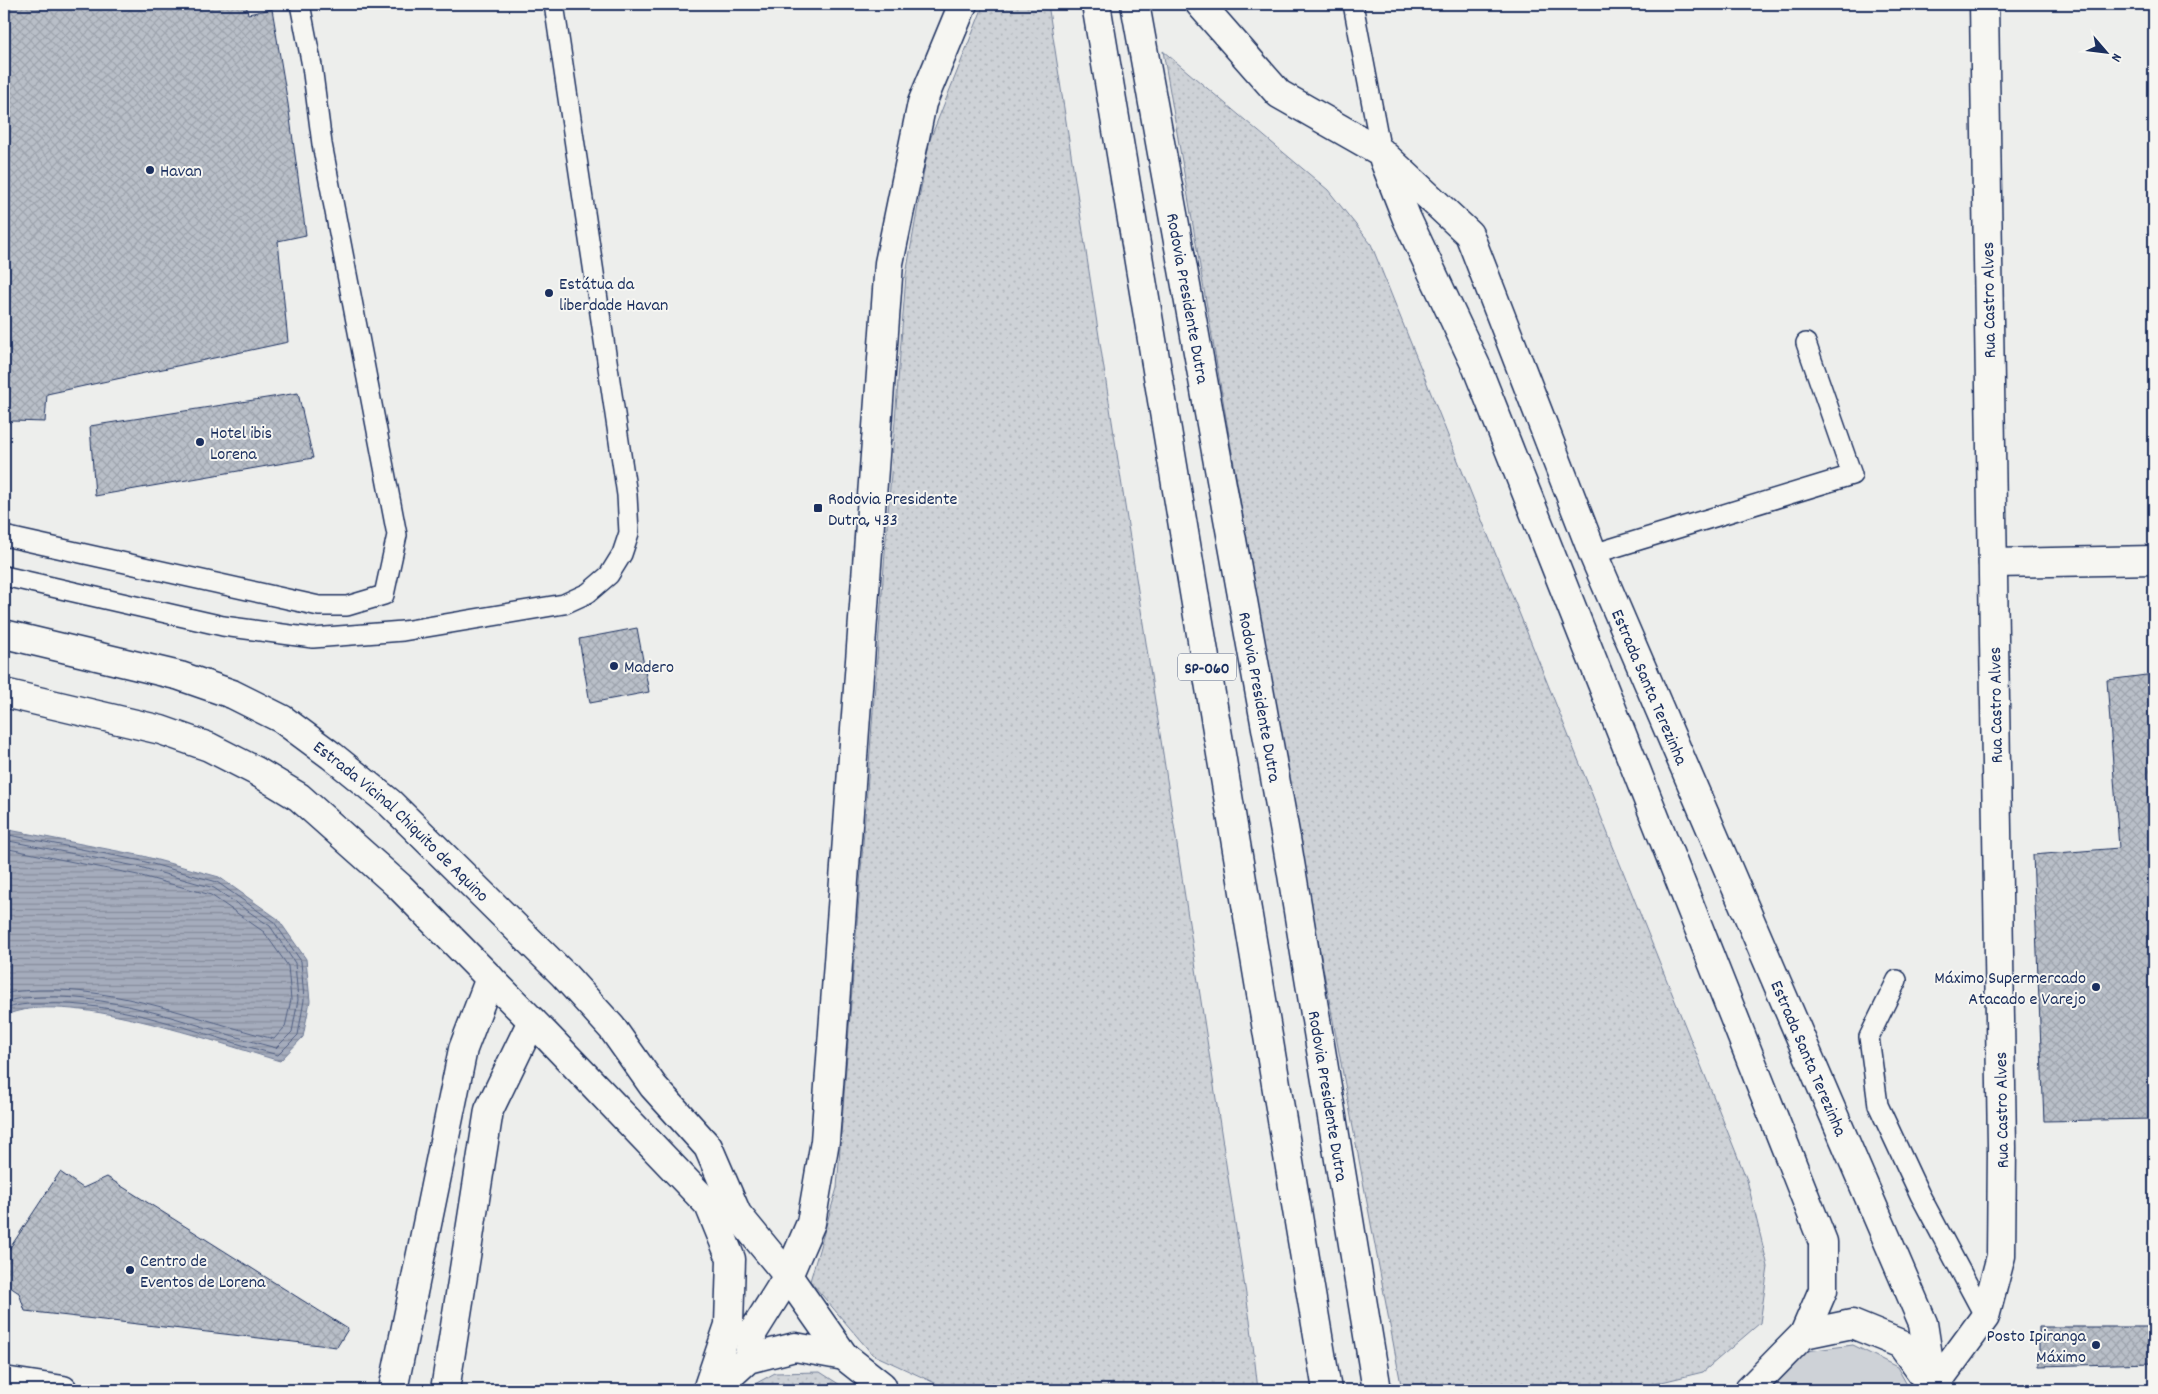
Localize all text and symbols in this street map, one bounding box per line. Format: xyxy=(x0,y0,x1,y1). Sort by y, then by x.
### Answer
north arrow xyxy=(2080,28,2130,78)
text: N xyxy=(2105,49,2126,65)
place label: Havan xyxy=(160,160,202,185)
marker: Havan xyxy=(144,164,156,176)
street label: Rodovia Presidente Dutra xyxy=(1158,212,1214,386)
street label: Rua Castro Alves xyxy=(1977,241,2004,358)
place label: Estátua da liberdade Havan xyxy=(559,273,668,319)
marker: Estátua da liberdade Havan xyxy=(543,287,555,299)
place label: Hotel ibis Lorena xyxy=(210,422,272,468)
marker: Hotel ibis Lorena xyxy=(194,436,206,448)
place label: Rodovia Presidente Dutra, 433 xyxy=(828,488,958,534)
marker: Rodovia Presidente Dutra, 433 xyxy=(812,502,824,514)
street label: Estrada Santa Terezinha xyxy=(1603,606,1692,770)
street label: Rodovia Presidente Dutra xyxy=(1230,610,1286,785)
street label: Rua Castro Alves xyxy=(1984,646,2011,763)
road number: SP-060 xyxy=(1178,654,1236,680)
place label: Madero xyxy=(624,656,674,681)
marker: Madero xyxy=(608,660,620,672)
street label: Estrada Vicinal Chiquito de Aquino xyxy=(307,736,493,909)
place label: Máximo Supermercado Atacado e Varejo xyxy=(1934,967,2086,1013)
street label: Estrada Santa Terezinha xyxy=(1763,977,1852,1141)
marker: Máximo Supermercado Atacado e Varejo xyxy=(2090,981,2102,993)
street label: Rodovia Presidente Dutra xyxy=(1300,1009,1353,1184)
street label: Rua Castro Alves xyxy=(1990,1051,2017,1168)
place label: Centro de Eventos de Lorena xyxy=(140,1250,266,1296)
marker: Centro de Eventos de Lorena xyxy=(124,1264,136,1276)
place label: Posto Ipiranga Máximo xyxy=(1987,1325,2087,1371)
marker: Posto Ipiranga Máximo xyxy=(2090,1339,2102,1351)

